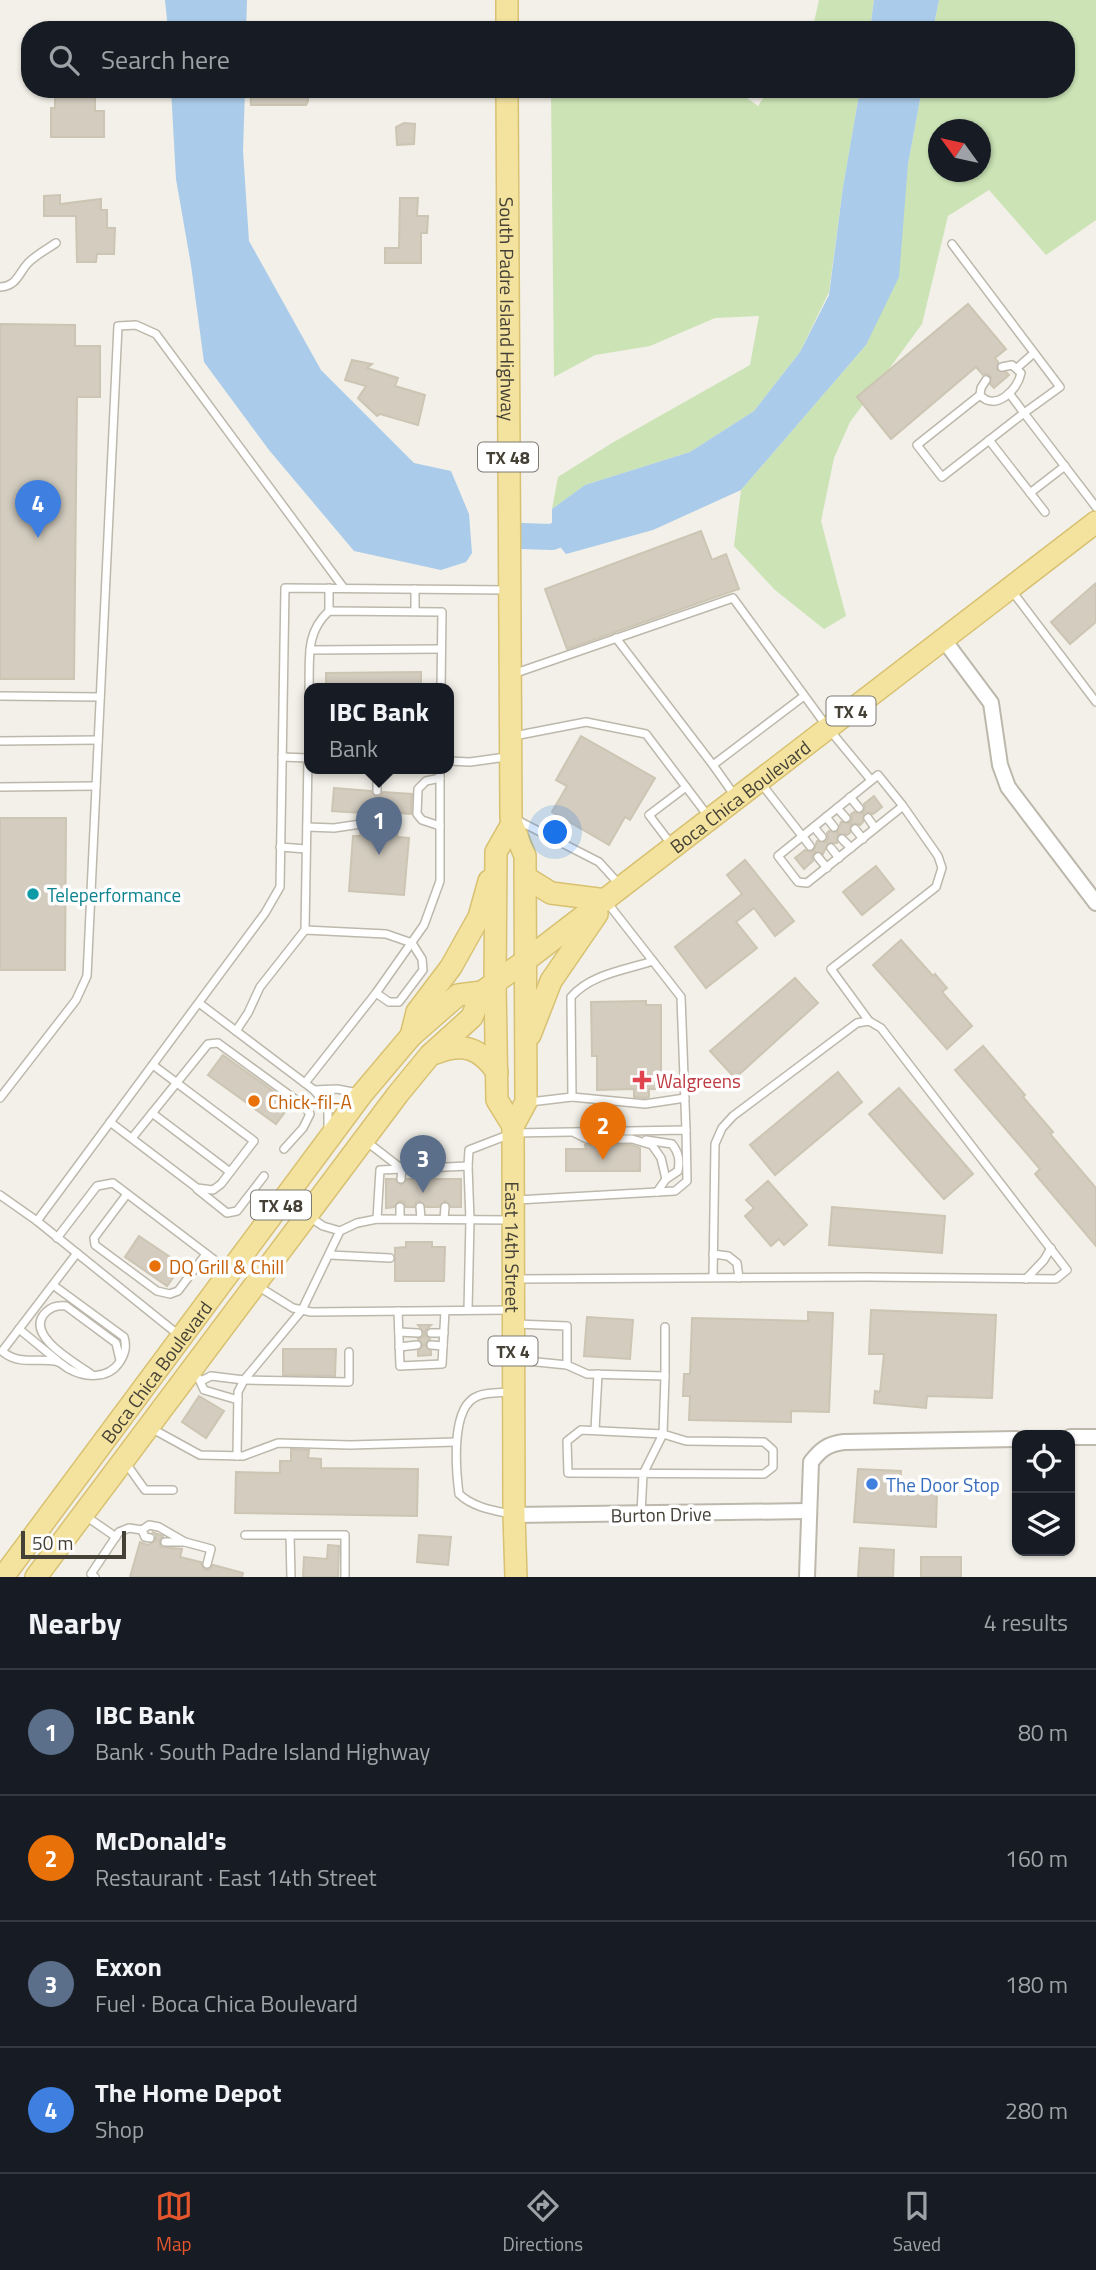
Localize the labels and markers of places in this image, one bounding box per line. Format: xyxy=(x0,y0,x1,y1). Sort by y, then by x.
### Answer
pin: 4 xyxy=(15,480,61,538)
pin: 1 xyxy=(356,797,402,855)
place label: Teleperformance xyxy=(47,880,181,909)
marker: Teleperformance xyxy=(25,886,41,902)
place label: Walgreens xyxy=(656,1066,741,1095)
marker: Walgreens xyxy=(634,1072,650,1088)
place label: Chick-fil-A xyxy=(268,1087,352,1116)
marker: Chick-fil-A xyxy=(246,1093,262,1109)
pin: 2 xyxy=(580,1102,626,1160)
pin: 3 xyxy=(400,1135,446,1193)
place label: DQ Grill & Chill xyxy=(169,1252,284,1281)
marker: DQ Grill & Chill xyxy=(147,1258,163,1274)
place label: The Door Stop xyxy=(886,1470,1000,1499)
marker: The Door Stop xyxy=(864,1476,880,1492)

